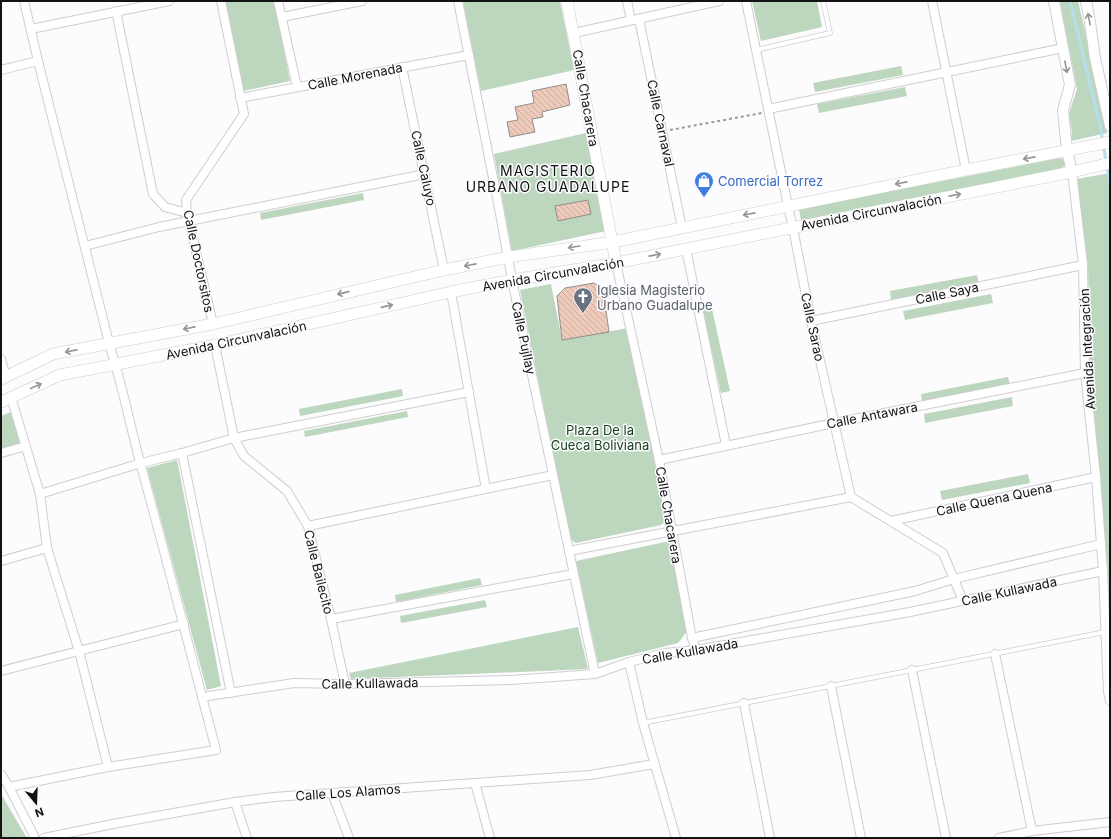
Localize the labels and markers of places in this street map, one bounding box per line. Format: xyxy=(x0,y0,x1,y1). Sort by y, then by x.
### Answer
shop icon: Comercial Torrez xyxy=(693,170,715,198)
place label: Comercial Torrez xyxy=(718,173,823,189)
place label: Iglesia Magisterio Urbano Guadalupe xyxy=(597,282,713,313)
church icon: Iglesia Magisterio Urbano Guadalupe xyxy=(572,286,594,314)

